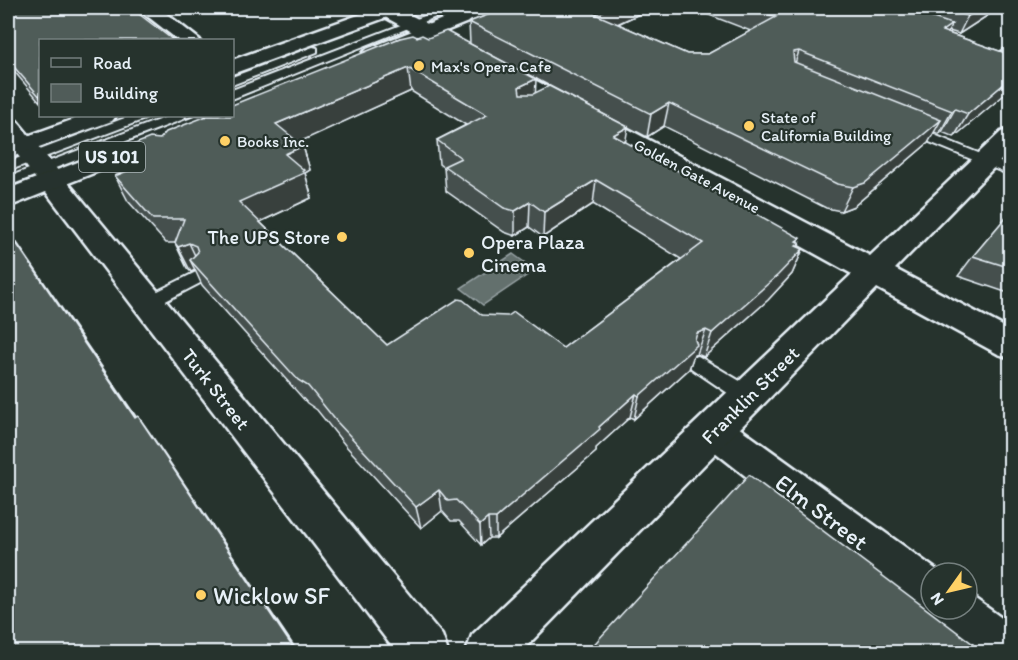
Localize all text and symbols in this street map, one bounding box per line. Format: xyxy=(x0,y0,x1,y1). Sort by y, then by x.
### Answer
legend xyxy=(39,39,234,117)
text: Road xyxy=(93,52,132,74)
place label: Max's Opera Cafe xyxy=(431,57,551,76)
marker: Max's Opera Cafe xyxy=(412,59,426,73)
text: Building xyxy=(93,82,159,104)
place label: State of California Building xyxy=(761,108,892,145)
marker: State of California Building xyxy=(742,119,756,133)
place label: Books Inc. xyxy=(237,132,309,151)
marker: Books Inc. xyxy=(218,134,232,148)
street label: Golden Gate Avenue xyxy=(631,135,763,217)
road number: US 101 xyxy=(79,142,145,172)
place label: The UPS Store xyxy=(208,225,330,249)
marker: The UPS Store xyxy=(335,230,349,244)
place label: Opera Plaza Cinema xyxy=(481,230,585,277)
marker: Opera Plaza Cinema xyxy=(462,246,476,260)
street label: Franklin Street xyxy=(696,341,804,449)
street label: Turk Street xyxy=(177,344,256,435)
street label: Elm Street xyxy=(770,468,874,556)
north arrow xyxy=(919,561,979,621)
place label: Wicklow SF xyxy=(213,581,330,610)
marker: Wicklow SF xyxy=(194,588,208,602)
text: N xyxy=(926,589,948,609)

